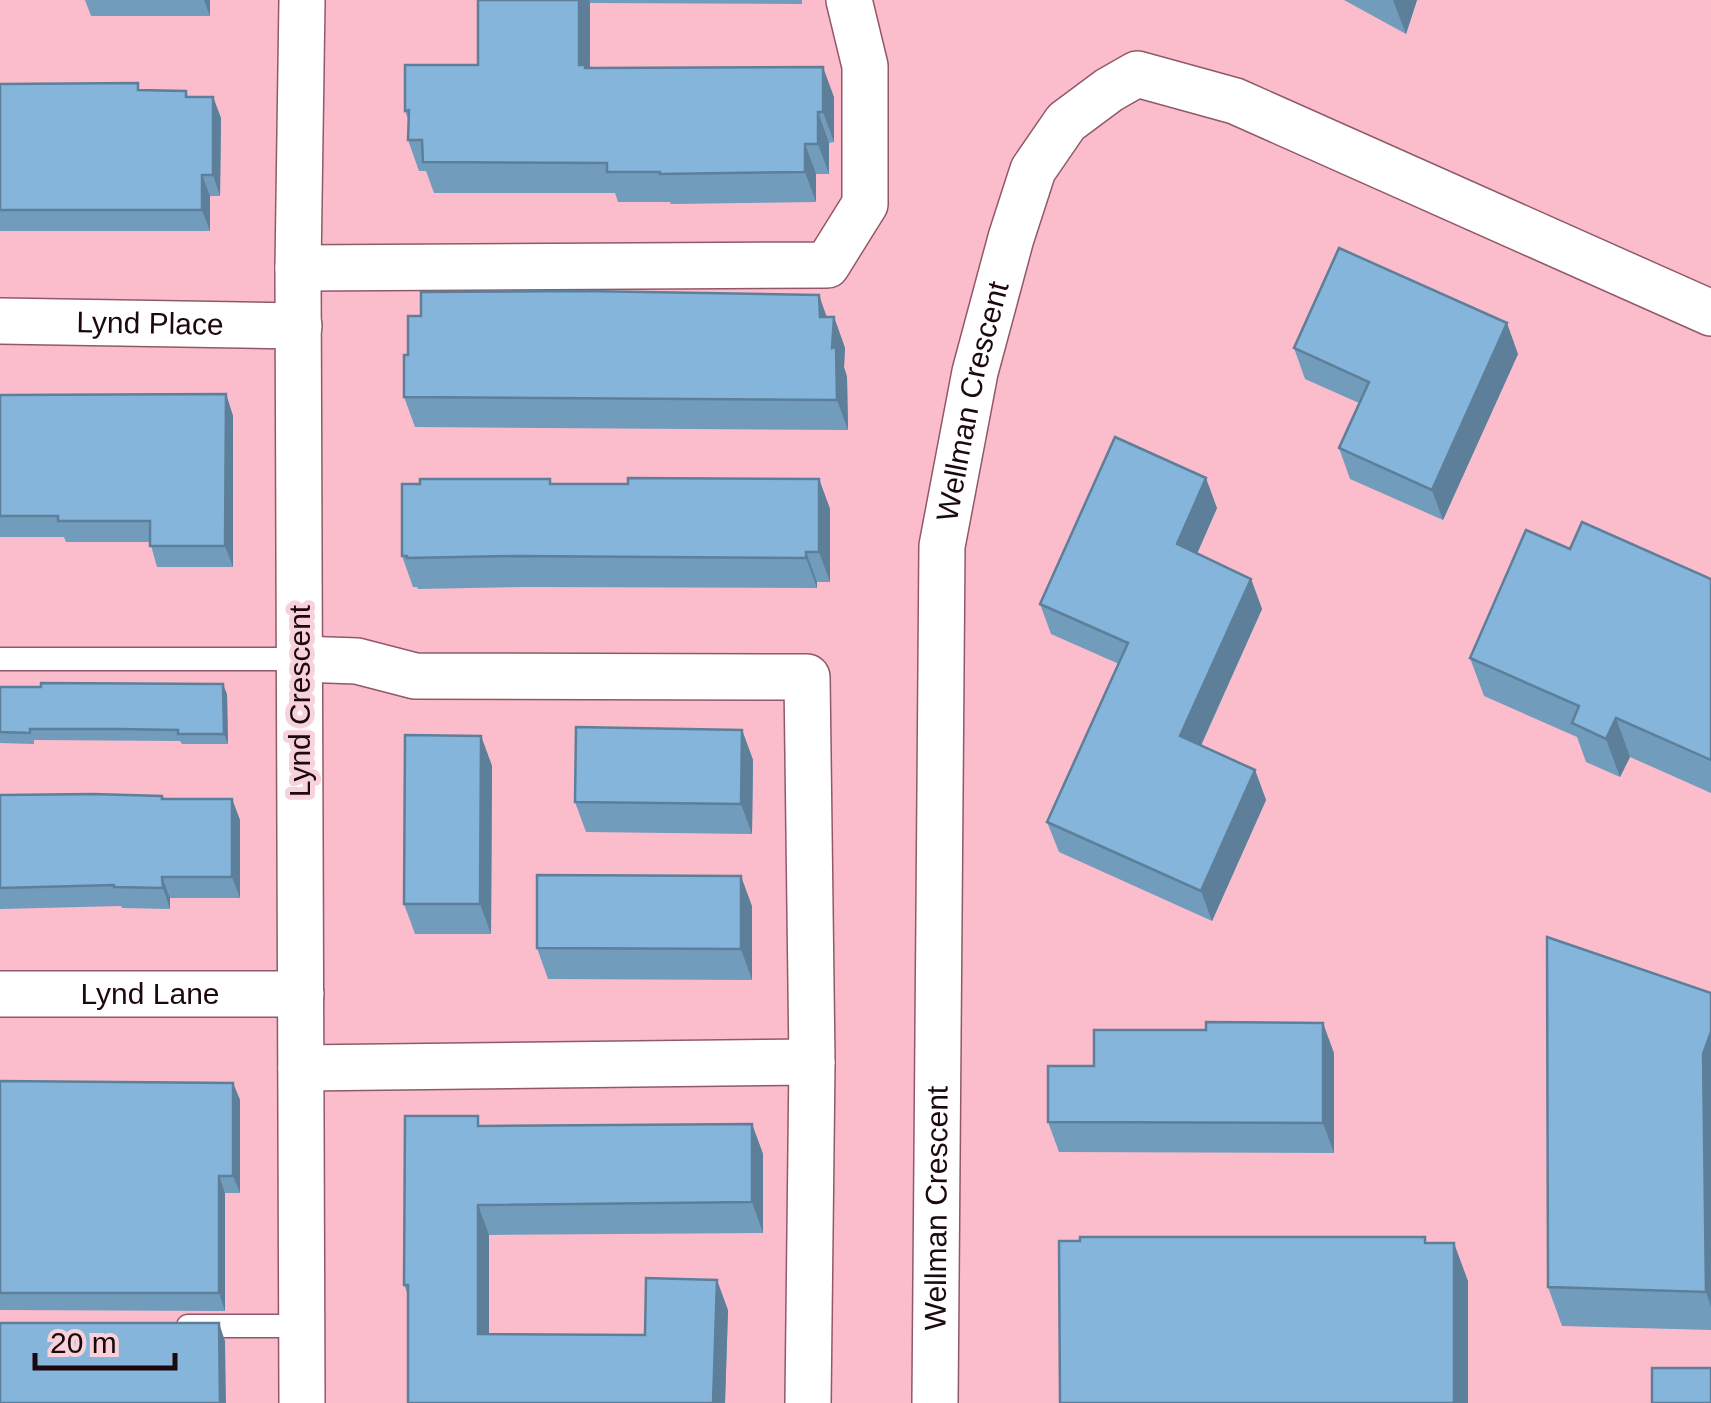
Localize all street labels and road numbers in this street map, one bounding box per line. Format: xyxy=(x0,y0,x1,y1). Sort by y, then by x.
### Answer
street label: Wellman Crescent xyxy=(930,277,1015,524)
street label: Lynd Place xyxy=(76,305,224,341)
street label: Lynd Crescent xyxy=(283,604,316,797)
street label: Lynd Lane xyxy=(80,977,220,1010)
street label: Wellman Crescent xyxy=(919,1085,954,1330)

